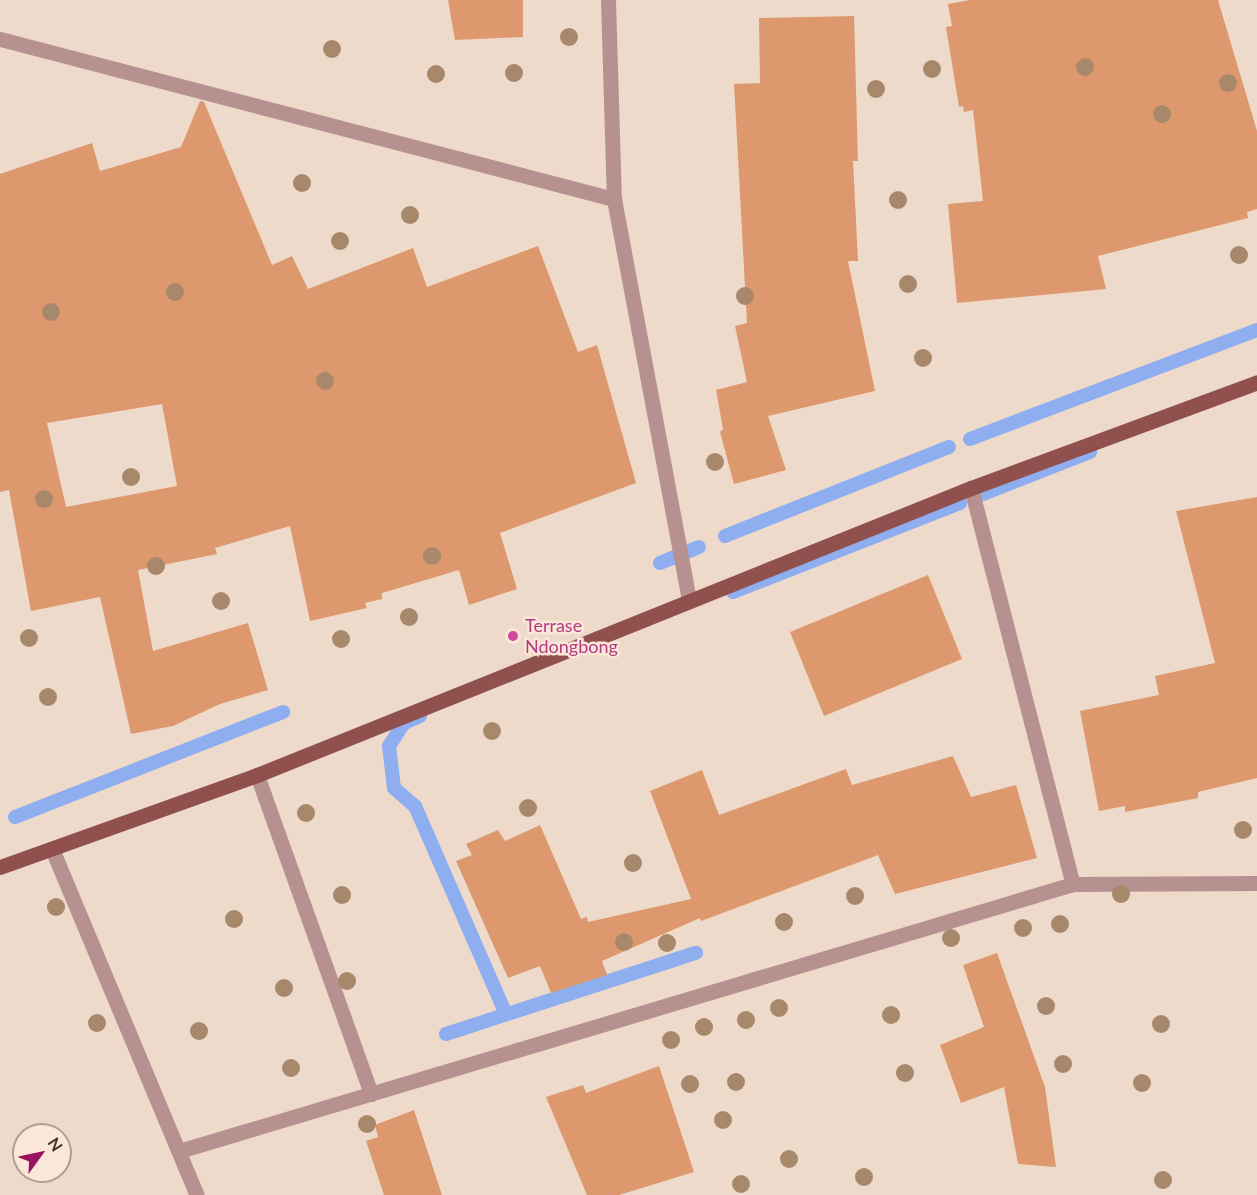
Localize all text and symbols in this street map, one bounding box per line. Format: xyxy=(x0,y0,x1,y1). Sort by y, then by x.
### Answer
place label: Terrase Ndongbong xyxy=(525,615,618,658)
marker: Terrase Ndongbong xyxy=(506,629,520,643)
north arrow xyxy=(12,1123,72,1183)
text: N xyxy=(45,1134,67,1154)

